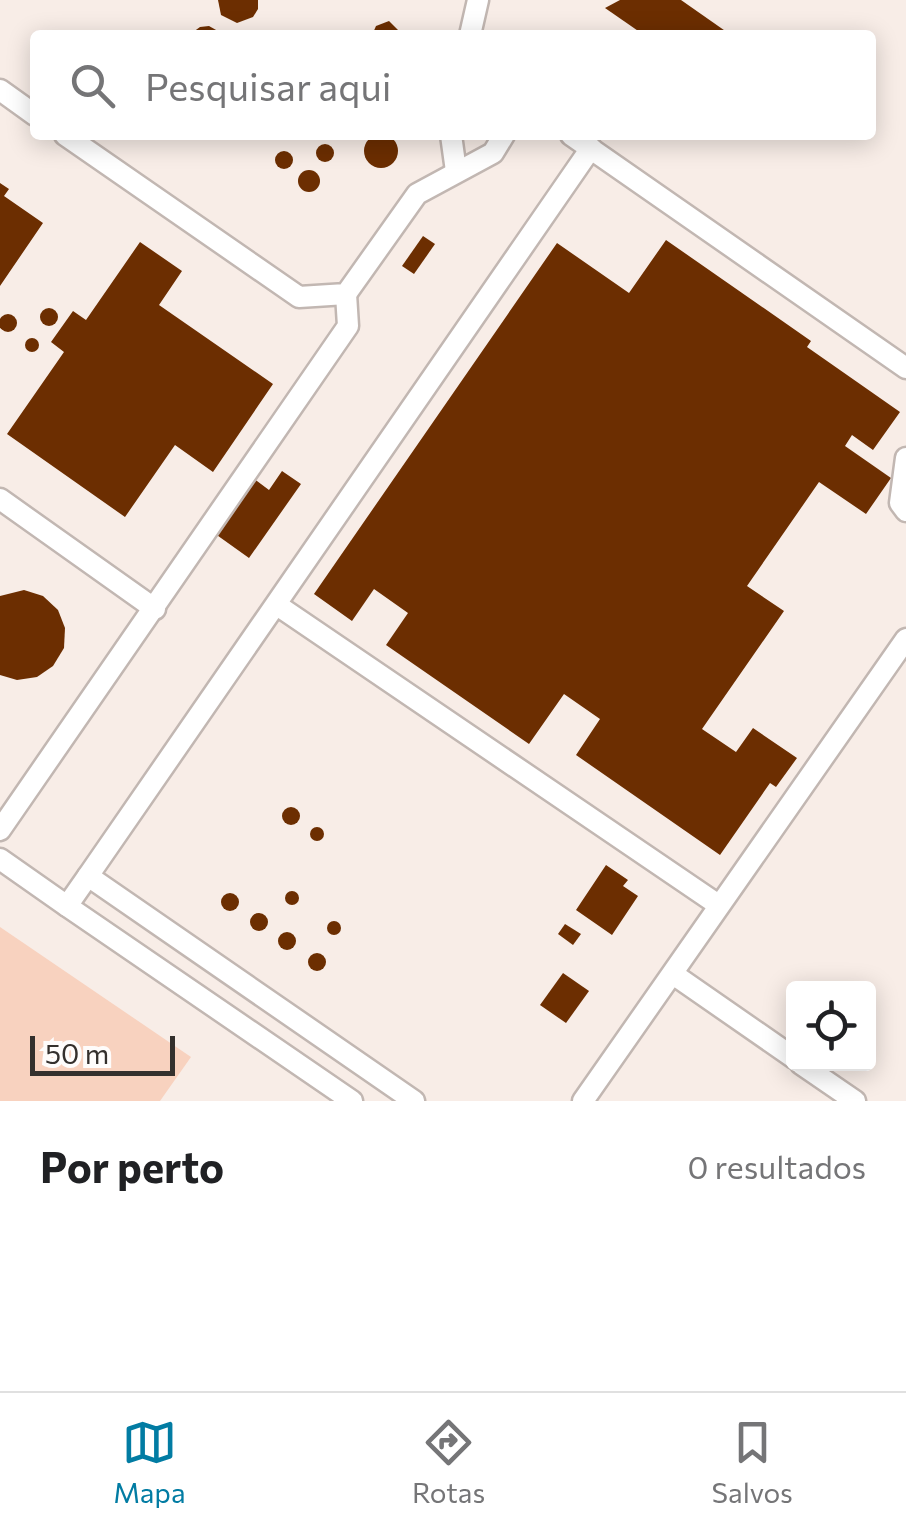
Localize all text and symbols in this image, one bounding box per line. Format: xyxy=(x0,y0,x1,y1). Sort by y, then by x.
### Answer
search box xyxy=(30,30,876,140)
icon: search xyxy=(65,58,120,113)
text: Pesquisar aqui xyxy=(145,62,391,109)
map controls xyxy=(786,981,876,1071)
button: locate xyxy=(786,981,876,1071)
scale bar xyxy=(30,1031,175,1076)
text: 50 m xyxy=(45,1036,109,1070)
text: Por perto xyxy=(40,1140,224,1192)
text: 0 resultados xyxy=(688,1146,866,1186)
tab: Mapa xyxy=(113,1415,186,1509)
tab: Rotas xyxy=(412,1415,485,1509)
tab: Salvos xyxy=(712,1415,793,1509)

